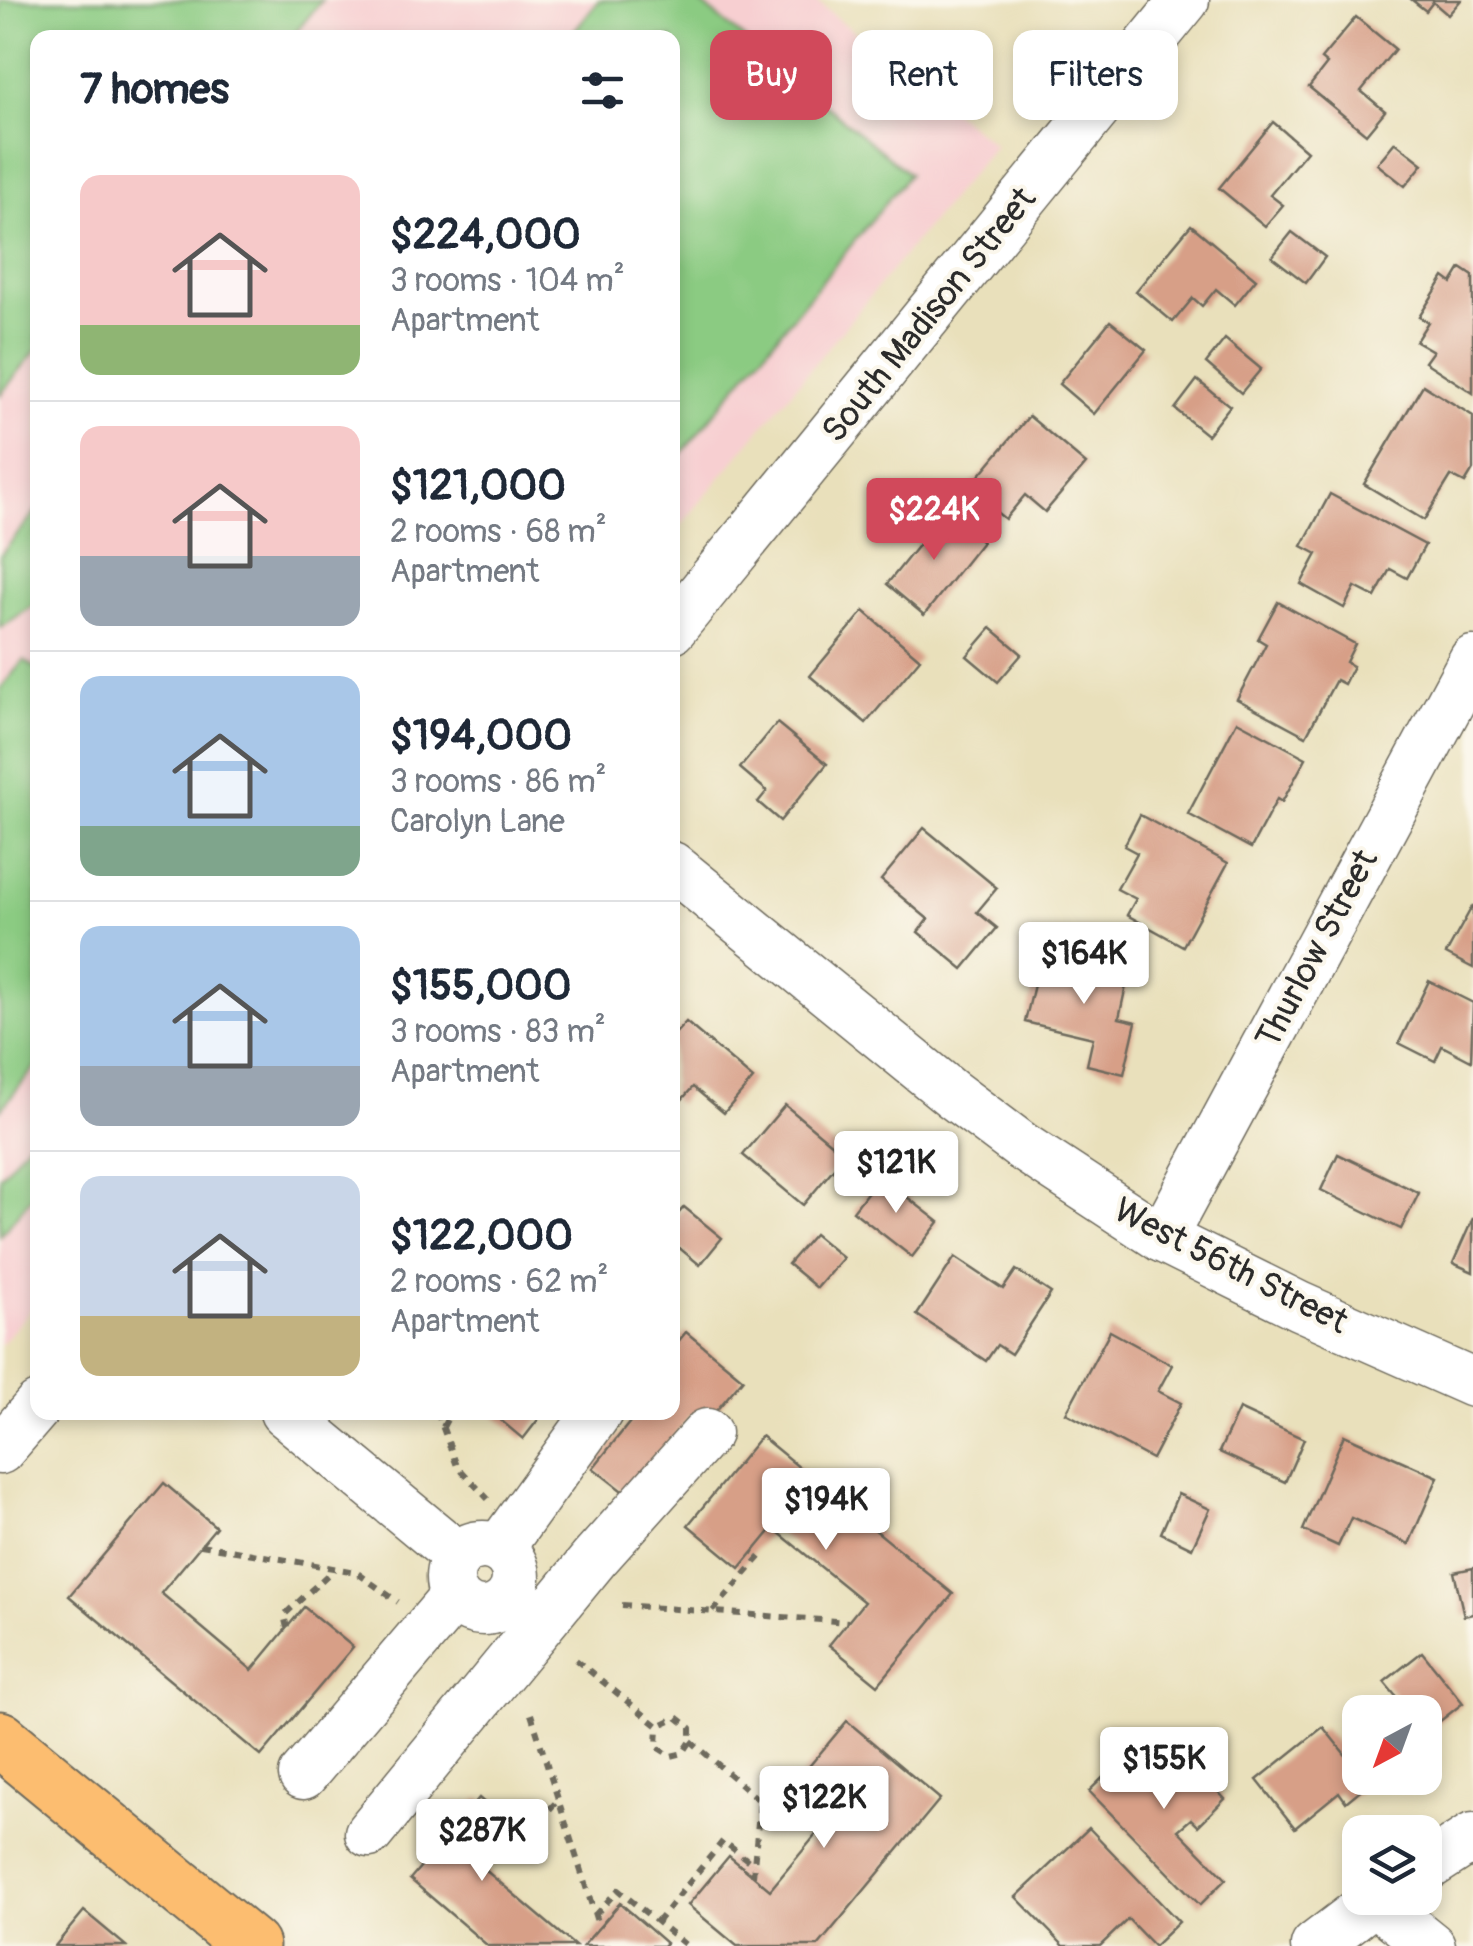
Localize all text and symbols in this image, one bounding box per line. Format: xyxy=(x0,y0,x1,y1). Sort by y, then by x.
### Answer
chip: Buy xyxy=(710,30,832,120)
chip: Rent xyxy=(852,30,993,120)
chip: Filters xyxy=(1013,30,1178,120)
icon: filters xyxy=(575,63,630,118)
text: 7 homes xyxy=(80,64,229,116)
street label: South Madison Street xyxy=(812,178,1046,452)
text: $224,000 xyxy=(390,209,581,261)
icon: home xyxy=(160,215,280,335)
text: 3 rooms · 104 m² xyxy=(390,261,625,301)
text: Apartment xyxy=(390,301,539,341)
text: $121,000 xyxy=(390,460,566,512)
icon: home xyxy=(160,466,280,586)
pin: $224K xyxy=(864,478,1004,563)
text: $224K xyxy=(889,490,979,530)
text: 2 rooms · 68 m² xyxy=(390,512,607,552)
text: Apartment xyxy=(390,552,539,592)
text: $194,000 xyxy=(390,710,572,762)
icon: home xyxy=(160,716,280,836)
text: 3 rooms · 86 m² xyxy=(390,762,607,802)
text: Carolyn Lane xyxy=(390,802,565,842)
street label: Thurlow Street xyxy=(1246,841,1388,1056)
pin: $164K xyxy=(1014,922,1154,1007)
text: $164K xyxy=(1041,934,1127,974)
text: $155,000 xyxy=(390,960,571,1012)
icon: home xyxy=(160,966,280,1086)
text: 3 rooms · 83 m² xyxy=(390,1012,606,1052)
text: Apartment xyxy=(390,1052,539,1092)
pin: $121K xyxy=(826,1131,966,1216)
text: $121K xyxy=(856,1143,936,1183)
street label: West 56th Street xyxy=(1107,1188,1356,1344)
text: $122,000 xyxy=(390,1210,573,1262)
icon: home xyxy=(160,1216,280,1336)
text: 2 rooms · 62 m² xyxy=(390,1262,608,1302)
text: Apartment xyxy=(390,1302,539,1342)
pin: $194K xyxy=(756,1468,896,1553)
text: $194K xyxy=(784,1480,868,1520)
north arrow xyxy=(1342,1695,1442,1795)
map controls xyxy=(1342,1695,1442,1915)
pin: $155K xyxy=(1094,1727,1234,1812)
text: $155K xyxy=(1122,1739,1206,1779)
pin: $122K xyxy=(754,1766,894,1851)
text: $122K xyxy=(782,1778,866,1818)
pin: $287K xyxy=(412,1799,552,1884)
text: $287K xyxy=(438,1811,526,1851)
button: layers xyxy=(1342,1815,1442,1915)

